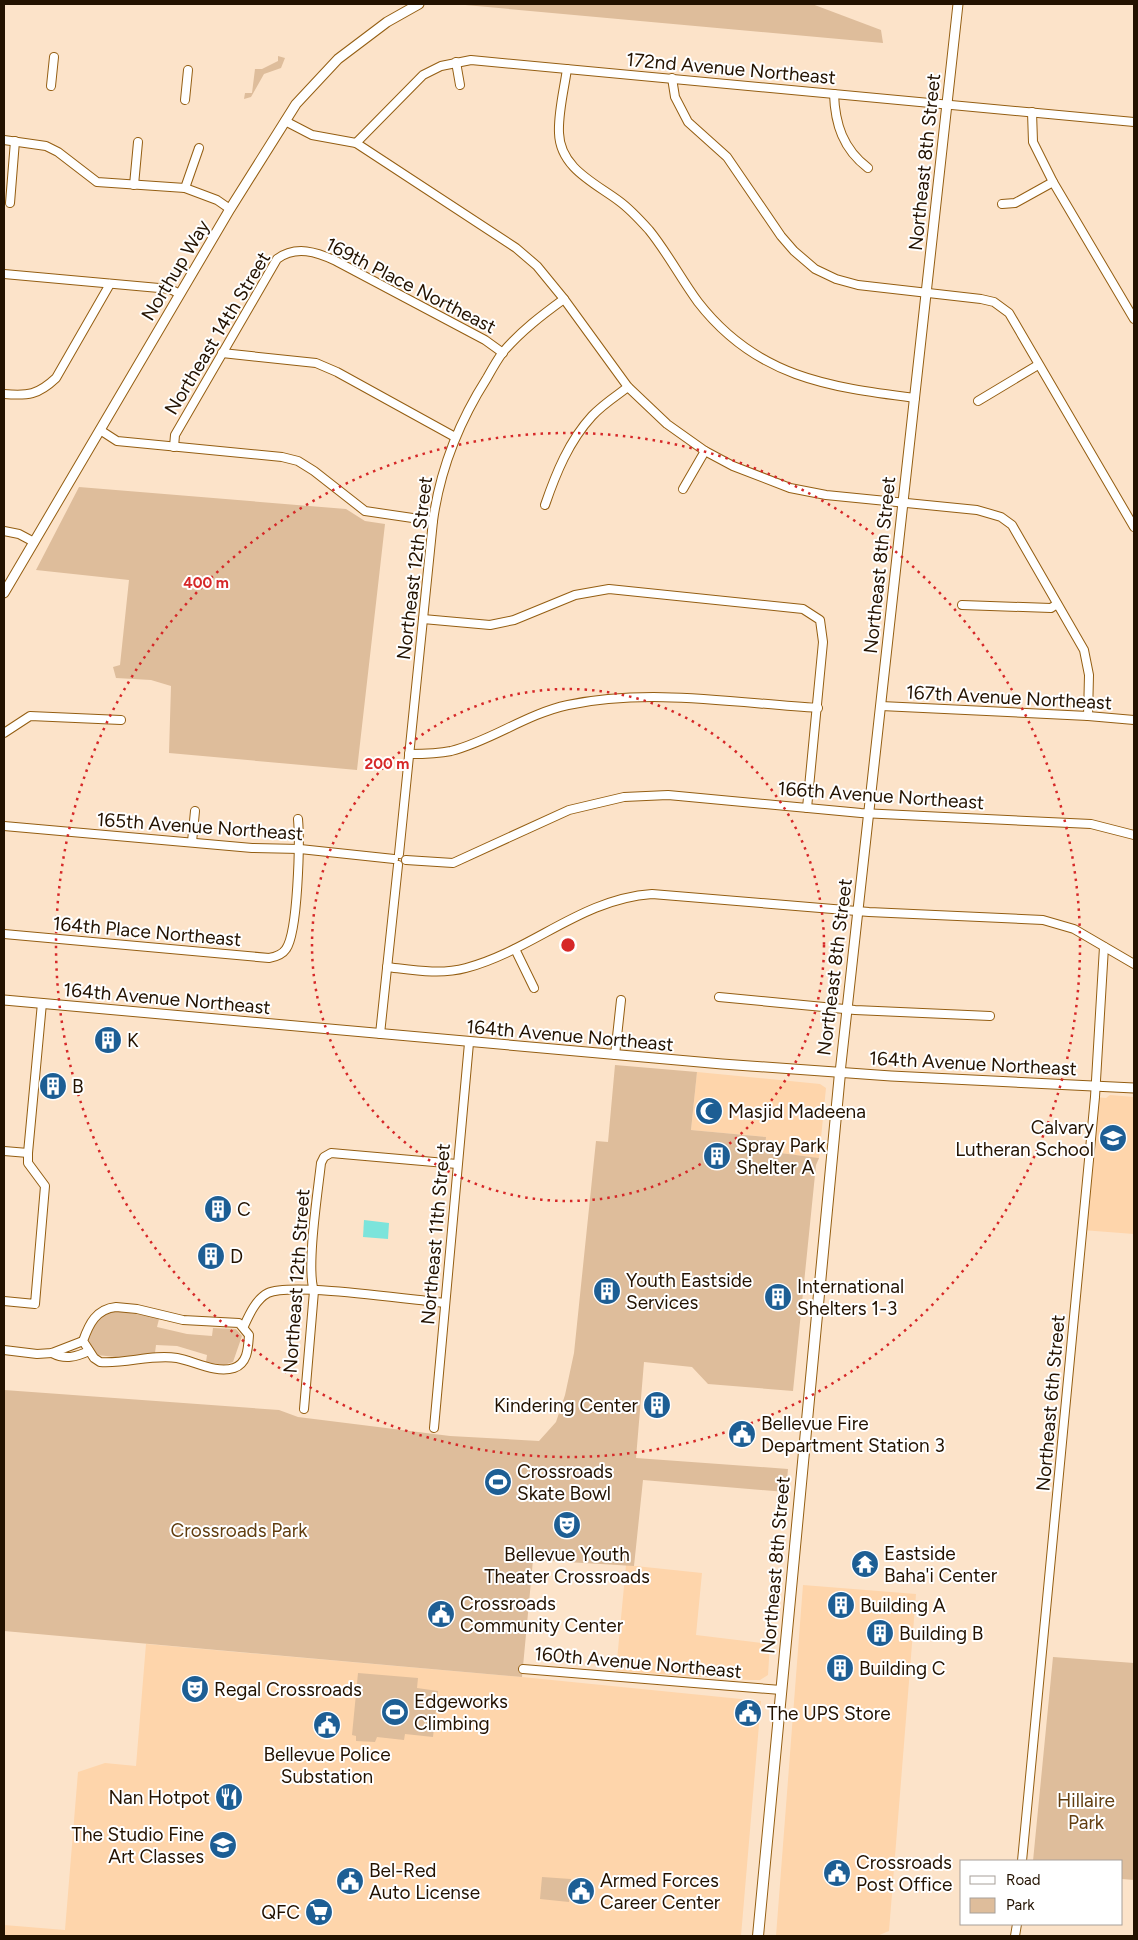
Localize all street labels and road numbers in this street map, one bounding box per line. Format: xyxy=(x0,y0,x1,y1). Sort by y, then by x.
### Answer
street label: 172nd Avenue Northeast xyxy=(625,48,837,89)
street label: Northeast 8th Street xyxy=(904,72,945,252)
street label: Northup Way xyxy=(136,216,215,325)
street label: 169th Place Northeast xyxy=(322,233,500,338)
street label: Northeast 14th Street xyxy=(160,248,275,419)
street label: Northeast 12th Street xyxy=(392,475,437,661)
street label: Northeast 8th Street xyxy=(859,475,900,655)
street label: 167th Avenue Northeast xyxy=(905,681,1113,714)
street label: 166th Avenue Northeast xyxy=(777,777,985,814)
street label: 165th Avenue Northeast xyxy=(96,808,304,845)
street label: Northeast 8th Street xyxy=(812,877,857,1057)
street label: 164th Place Northeast xyxy=(52,912,242,951)
street label: 164th Avenue Northeast xyxy=(62,978,271,1019)
street label: 164th Avenue Northeast xyxy=(465,1015,674,1056)
street label: 164th Avenue Northeast xyxy=(869,1047,1077,1080)
street label: Northeast 11th Street xyxy=(416,1142,455,1326)
street label: Northeast 12th Street xyxy=(279,1188,314,1374)
street label: Northeast 6th Street xyxy=(1031,1314,1070,1492)
street label: Northeast 8th Street xyxy=(756,1475,795,1655)
street label: 160th Avenue Northeast xyxy=(533,1642,743,1683)

